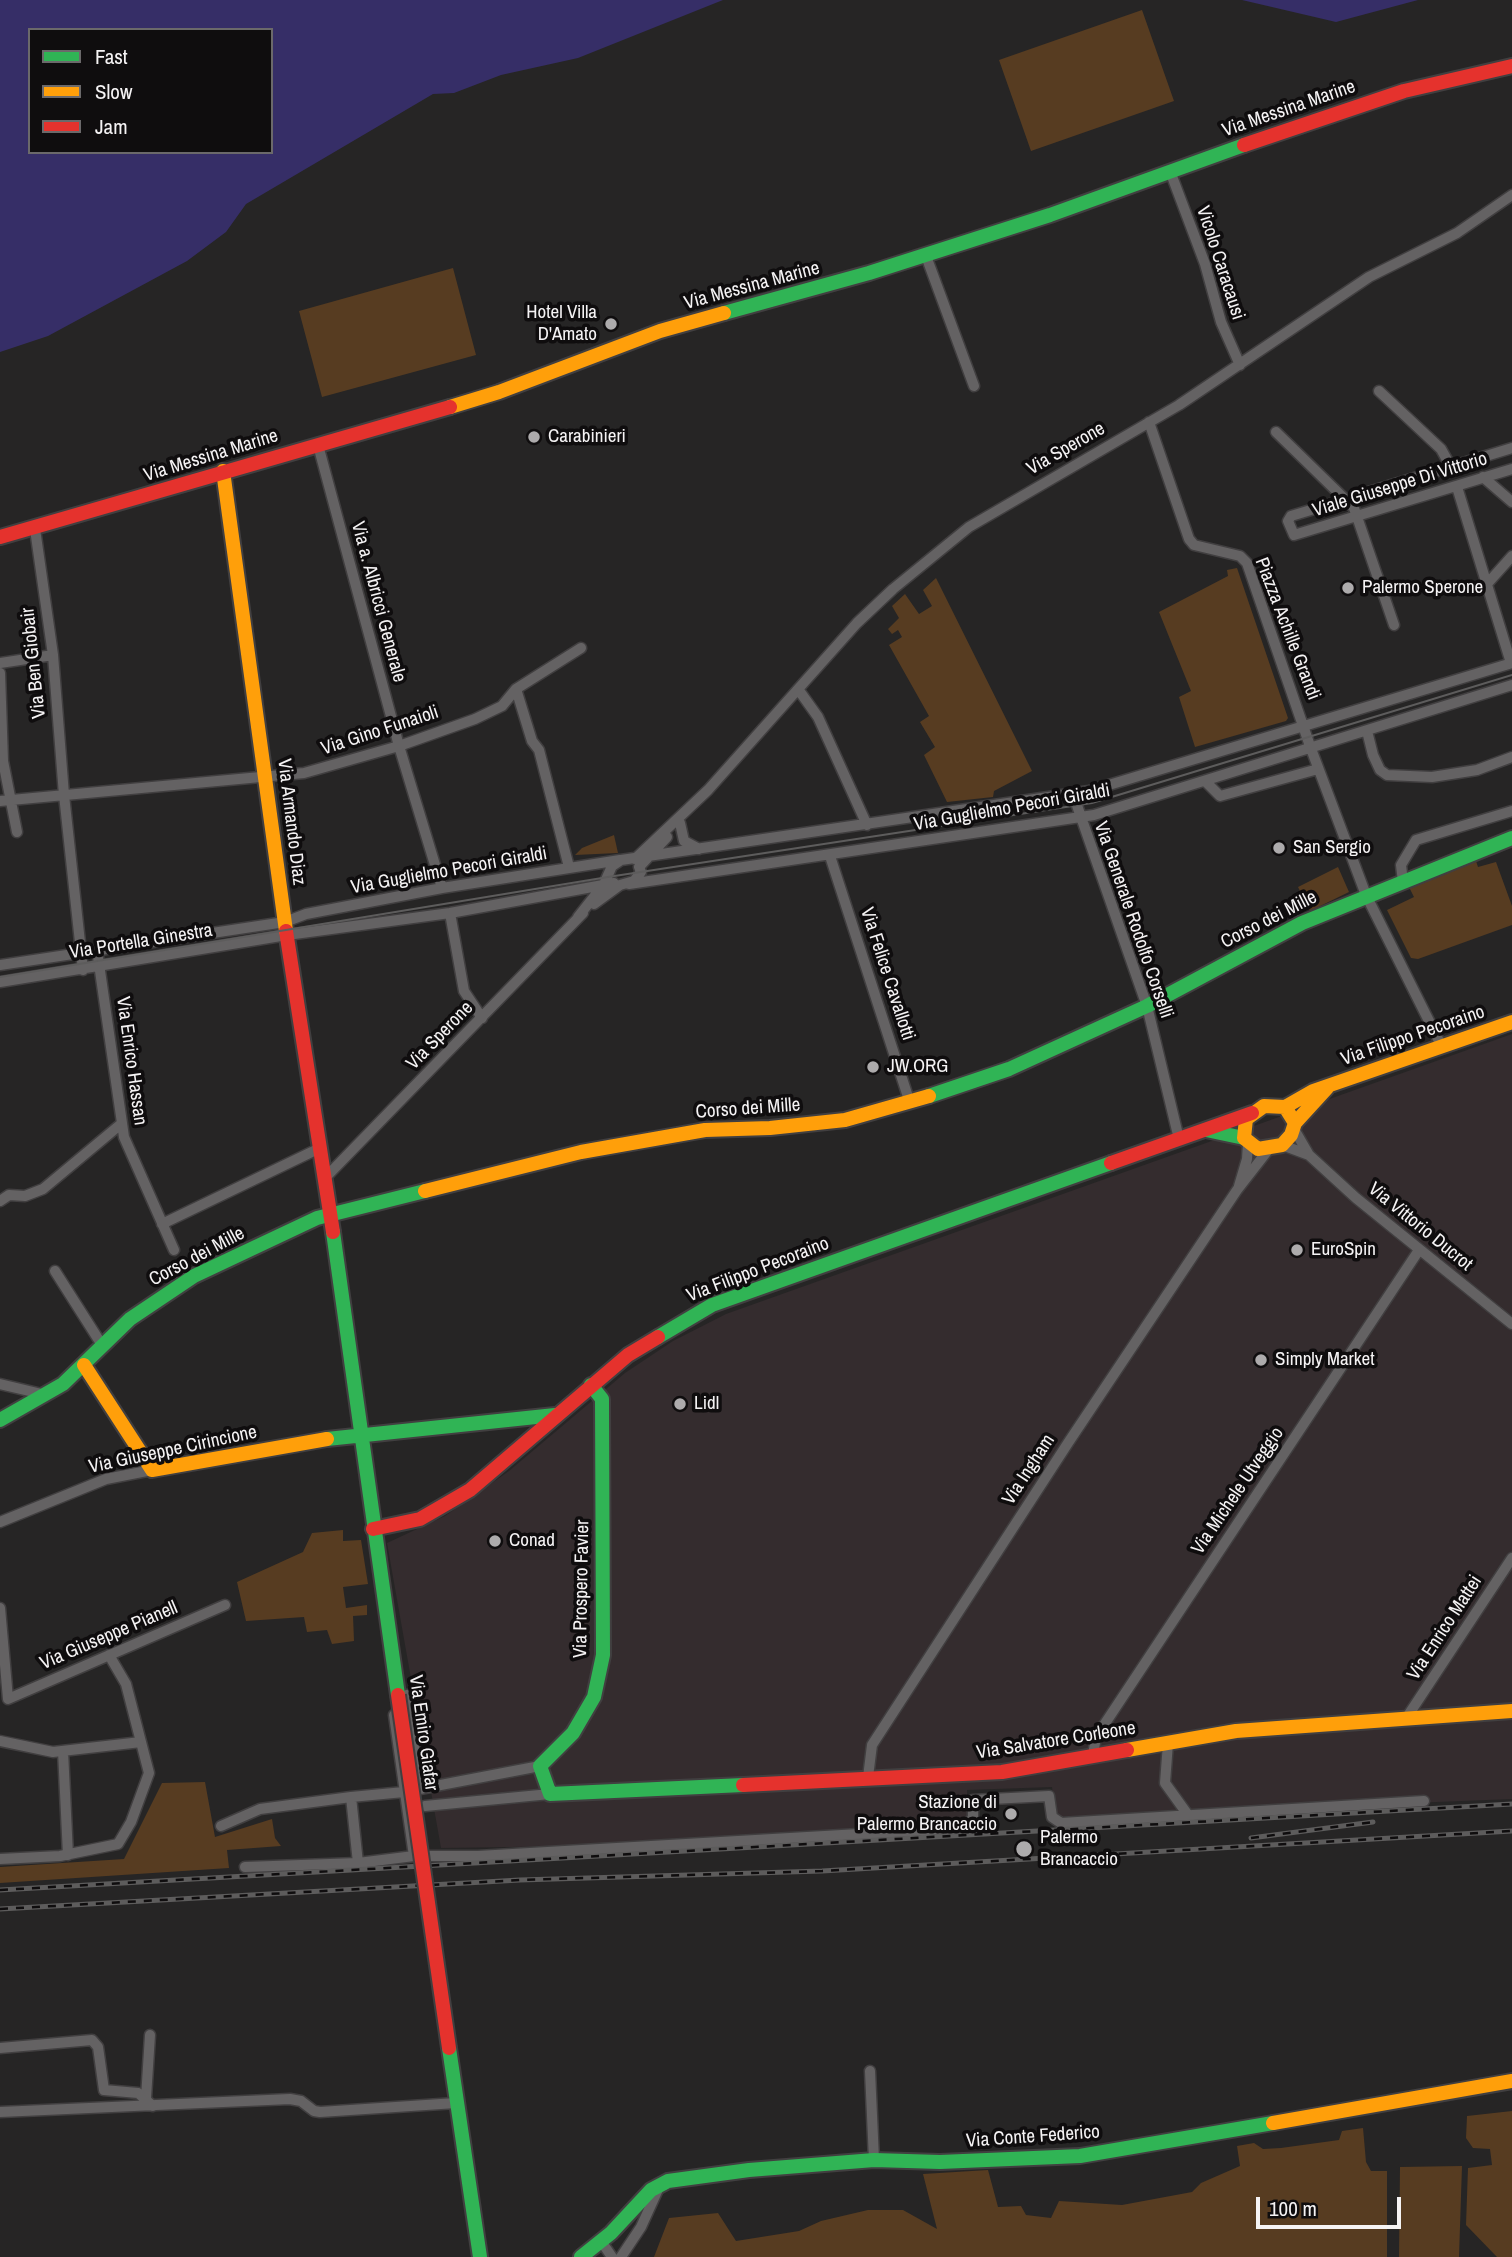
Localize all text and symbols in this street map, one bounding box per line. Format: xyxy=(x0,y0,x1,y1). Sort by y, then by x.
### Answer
legend xyxy=(28,28,273,154)
text: Fast xyxy=(95,42,128,71)
street label: Via Messina Marine xyxy=(1220,76,1358,142)
text: Slow xyxy=(95,77,132,106)
text: Jam xyxy=(95,112,128,141)
street label: Vicolo Caracausi xyxy=(1191,203,1249,323)
street label: Via Messina Marine xyxy=(682,257,822,315)
place label: Hotel Villa D'Amato xyxy=(526,302,597,346)
marker: Hotel Villa D'Amato xyxy=(603,316,619,332)
street label: Via Sperone xyxy=(1023,418,1109,480)
street label: Via Messina Marine xyxy=(141,425,281,487)
place label: Carabinieri xyxy=(548,426,626,448)
marker: Carabinieri xyxy=(526,429,542,445)
street label: Viale Giuseppe Di Vittorio xyxy=(1310,448,1490,522)
street label: Via a. Albricci Generale xyxy=(346,519,410,685)
street label: Piazza Achille Grandi xyxy=(1249,555,1325,703)
place label: Palermo Sperone xyxy=(1362,577,1483,599)
marker: Palermo Sperone xyxy=(1340,580,1356,596)
street label: Via Ben Giobair xyxy=(17,606,51,720)
street label: Via Gino Funaioli xyxy=(319,701,441,761)
street label: Via Armando Diaz xyxy=(272,758,310,886)
street label: Via Guglielmo Pecori Giraldi xyxy=(912,780,1112,836)
street label: Via Generale Rodolfo Corselli xyxy=(1089,819,1177,1021)
place label: San Sergio xyxy=(1293,837,1371,859)
marker: San Sergio xyxy=(1271,840,1287,856)
street label: Via Guglielmo Pecori Giraldi xyxy=(349,843,549,899)
street label: Corso dei Mille xyxy=(1217,886,1321,954)
street label: Via Felice Cavallotti xyxy=(855,905,919,1043)
street label: Via Portella Ginestra xyxy=(68,919,214,965)
street label: Via Enrico Hassan xyxy=(111,995,151,1127)
street label: Via Sperone xyxy=(402,997,478,1075)
street label: Via Filippo Pecoraino xyxy=(1338,1001,1488,1071)
place label: JW.ORG xyxy=(887,1056,948,1078)
marker: JW.ORG xyxy=(865,1059,881,1075)
street label: Corso dei Mille xyxy=(695,1094,801,1124)
street label: Via Vittorio Ducrot xyxy=(1363,1178,1477,1276)
street label: Corso dei Mille xyxy=(145,1222,249,1292)
street label: Via Filippo Pecoraino xyxy=(684,1232,832,1308)
place label: EuroSpin xyxy=(1311,1239,1376,1261)
marker: EuroSpin xyxy=(1289,1242,1305,1258)
place label: Simply Market xyxy=(1275,1349,1375,1371)
marker: Simply Market xyxy=(1253,1352,1269,1368)
place label: Lidl xyxy=(694,1393,719,1415)
marker: Lidl xyxy=(672,1396,688,1412)
street label: Via Giuseppe Cirincione xyxy=(87,1421,259,1479)
street label: Via Michele Utveggio xyxy=(1187,1423,1289,1559)
street label: Via Ingham xyxy=(998,1430,1060,1510)
street label: Via Prospero Favier xyxy=(569,1520,595,1658)
place label: Conad xyxy=(509,1530,555,1552)
marker: Conad xyxy=(487,1533,503,1549)
street label: Via Enrico Mattei xyxy=(1403,1571,1487,1685)
street label: Via Giuseppe Pianell xyxy=(37,1597,181,1675)
street label: Via Emiro Giafar xyxy=(404,1674,442,1792)
street label: Via Salvatore Corleone xyxy=(975,1717,1137,1765)
place label: Stazione di Palermo Brancaccio xyxy=(857,1792,997,1836)
marker: Stazione di Palermo Brancaccio xyxy=(1003,1806,1019,1822)
place label: Palermo Brancaccio xyxy=(1040,1827,1118,1871)
marker: Palermo Brancaccio xyxy=(1014,1839,1034,1859)
street label: Via Conte Federico xyxy=(965,2121,1101,2153)
scale bar xyxy=(1260,2184,1405,2228)
text: 100 m xyxy=(1269,2194,1317,2223)

